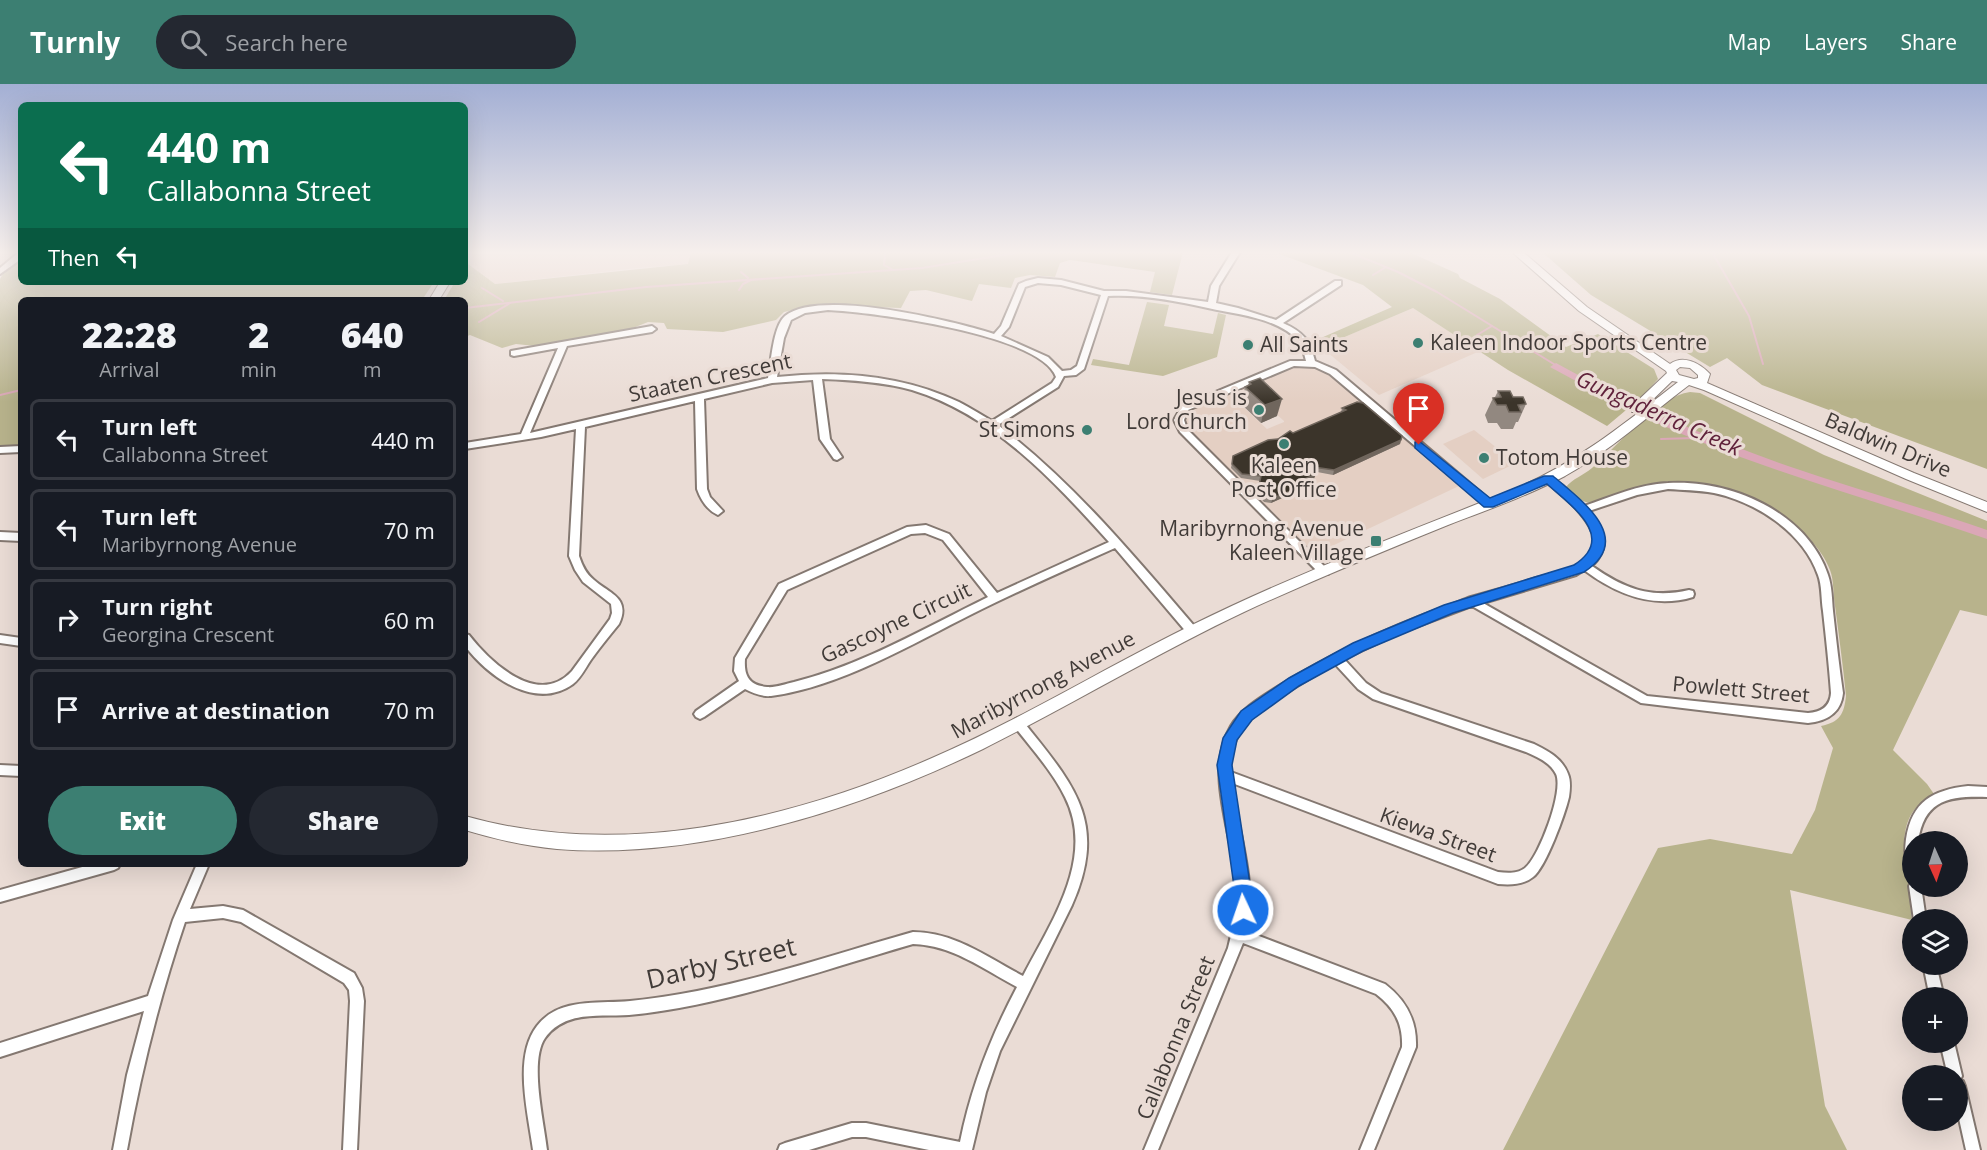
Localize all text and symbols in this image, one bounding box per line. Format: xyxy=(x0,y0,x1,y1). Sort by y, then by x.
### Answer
search box xyxy=(156,15,576,69)
text: Turnly xyxy=(30,23,120,61)
icon: search xyxy=(177,26,210,59)
text: Search here xyxy=(225,27,348,57)
text: Map xyxy=(1728,28,1771,56)
text: Layers xyxy=(1804,28,1868,56)
text: Share xyxy=(1901,28,1957,56)
text: 440 m xyxy=(147,118,271,175)
icon: left xyxy=(48,126,126,204)
text: Callabonna Street xyxy=(147,172,371,209)
icon: left xyxy=(111,240,144,273)
text: Then xyxy=(48,242,99,272)
text: 22:28 xyxy=(82,310,177,359)
text: 2 xyxy=(248,310,269,359)
text: 640 xyxy=(341,310,404,359)
place label: Kaleen Indoor Sports Centre xyxy=(1430,328,1707,356)
place label: All Saints xyxy=(1260,330,1348,358)
marker: Kaleen Indoor Sports Centre xyxy=(1411,336,1425,350)
marker: All Saints xyxy=(1241,338,1255,352)
street label: Staaten Crescent xyxy=(626,346,794,408)
text: Arrival xyxy=(99,356,160,383)
text: min xyxy=(241,356,277,383)
text: m xyxy=(363,356,382,383)
water label: Gungaderra Creek xyxy=(1572,362,1748,462)
place label: Jesus is Lord Church xyxy=(1126,383,1247,435)
pin xyxy=(1393,383,1444,445)
icon: arrive xyxy=(1402,392,1435,425)
marker: Jesus is Lord Church xyxy=(1252,403,1266,417)
street label: Baldwin Drive xyxy=(1821,405,1956,483)
text: Turn left xyxy=(102,411,197,441)
place label: St Simons xyxy=(979,415,1075,443)
icon: left xyxy=(51,423,84,456)
marker: St Simons xyxy=(1080,423,1094,437)
text: 440 m xyxy=(371,425,435,455)
marker: Kaleen Post Office xyxy=(1277,437,1291,451)
text: Callabonna Street xyxy=(102,441,268,468)
place label: Totom House xyxy=(1496,443,1628,471)
place label: Kaleen Post Office xyxy=(1231,451,1337,503)
marker: Totom House xyxy=(1477,451,1491,465)
text: Turn left xyxy=(102,501,197,531)
icon: left xyxy=(51,513,84,546)
place label: Maribyrnong Avenue Kaleen Village xyxy=(1159,514,1364,566)
text: 70 m xyxy=(384,515,435,545)
text: Maribyrnong Avenue xyxy=(102,531,297,558)
marker: Maribyrnong Avenue Kaleen Village xyxy=(1369,534,1383,548)
street label: Gascoyne Circuit xyxy=(816,575,975,669)
text: Turn right xyxy=(102,591,213,621)
icon: right xyxy=(51,603,84,636)
text: 60 m xyxy=(384,605,435,635)
text: Georgina Crescent xyxy=(102,621,274,648)
street label: Maribyrnong Avenue xyxy=(946,624,1139,745)
street label: Powlett Street xyxy=(1671,669,1811,709)
icon: arrive xyxy=(51,693,84,726)
text: Arrive at destination xyxy=(102,695,330,725)
text: 70 m xyxy=(384,695,435,725)
button: Exit xyxy=(48,786,237,855)
button: Share xyxy=(249,786,438,855)
street label: Kiewa Street xyxy=(1376,800,1500,868)
north arrow xyxy=(1902,831,1968,897)
map controls xyxy=(1902,831,1968,1131)
position arrow xyxy=(1211,878,1275,942)
button: layers xyxy=(1902,909,1968,975)
street label: Darby Street xyxy=(643,927,799,997)
street label: Callabonna Street xyxy=(1129,952,1221,1124)
button: + xyxy=(1902,987,1968,1053)
button: − xyxy=(1902,1065,1968,1131)

